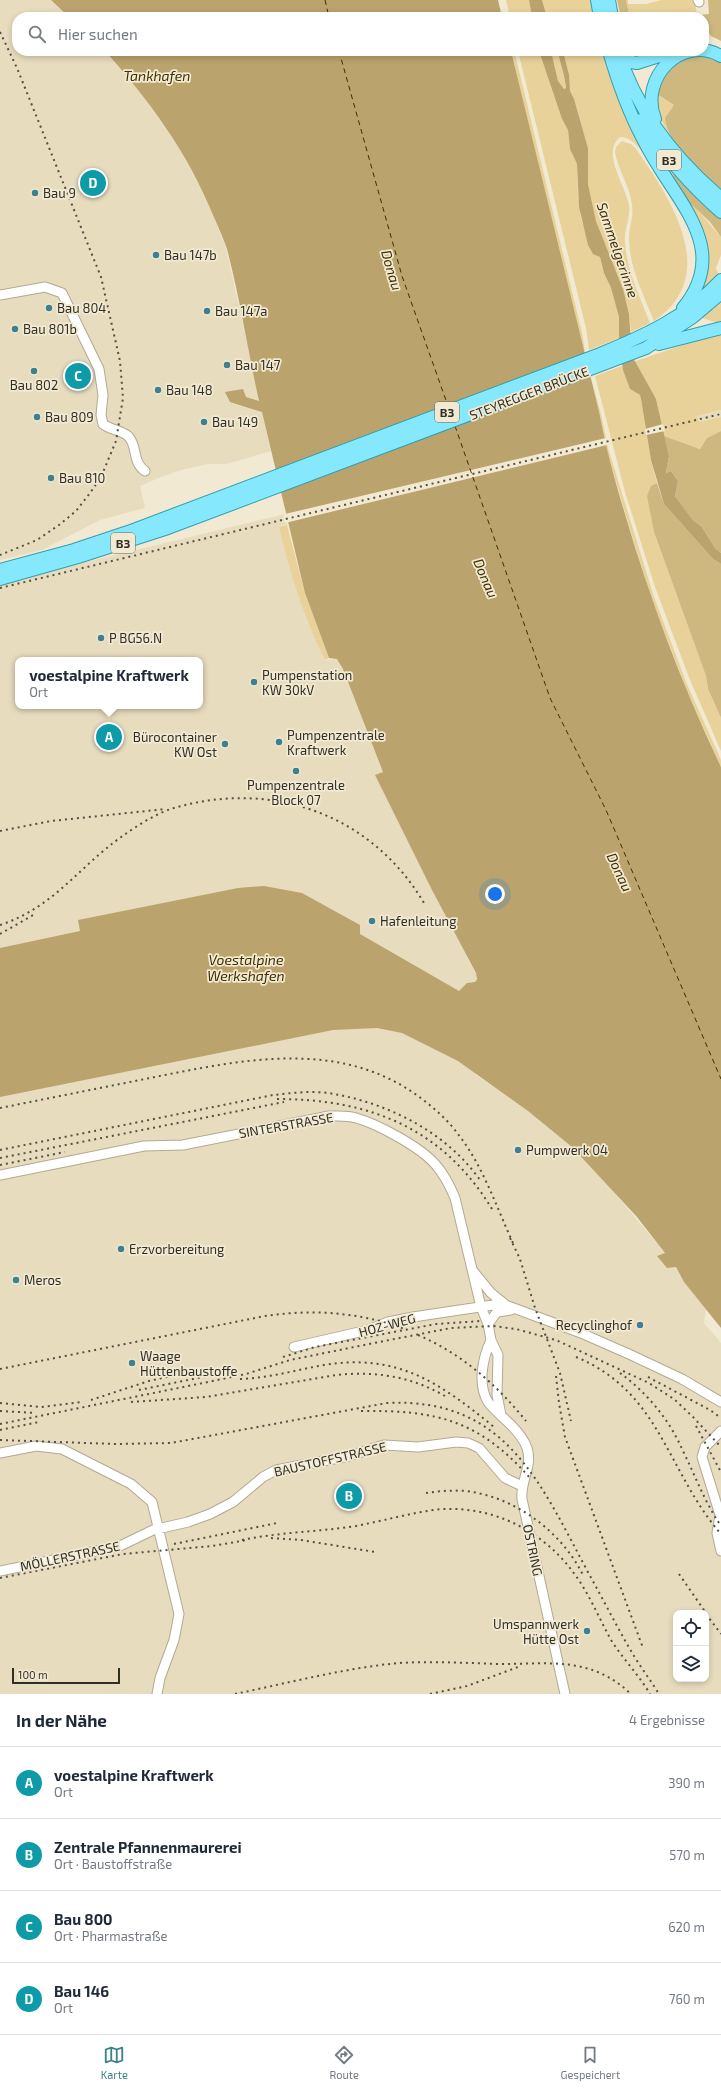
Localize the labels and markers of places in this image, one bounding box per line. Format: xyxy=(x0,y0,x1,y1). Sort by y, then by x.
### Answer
pin: D xyxy=(80,168,106,198)
place label: Bau 9 xyxy=(43,185,76,201)
marker: Bau 9 xyxy=(30,188,40,198)
place label: Bau 147b xyxy=(164,247,217,263)
marker: Bau 147b xyxy=(151,250,161,260)
place label: Bau 804 xyxy=(57,300,106,316)
marker: Bau 804 xyxy=(44,303,54,313)
place label: Bau 147a xyxy=(215,303,267,319)
marker: Bau 147a xyxy=(202,306,212,316)
place label: Bau 801b xyxy=(23,321,77,337)
marker: Bau 801b xyxy=(10,324,20,334)
place label: Bau 147 xyxy=(235,357,281,373)
marker: Bau 147 xyxy=(222,360,232,370)
pin: C xyxy=(65,361,91,391)
marker: Bau 802 xyxy=(29,366,39,376)
place label: Bau 802 xyxy=(10,377,58,393)
place label: Bau 148 xyxy=(166,382,213,398)
marker: Bau 148 xyxy=(153,385,163,395)
place label: Bau 809 xyxy=(45,409,94,425)
marker: Bau 809 xyxy=(32,412,42,422)
place label: Bau 149 xyxy=(212,414,258,430)
marker: Bau 149 xyxy=(199,417,209,427)
place label: Bau 810 xyxy=(59,470,105,486)
marker: Bau 810 xyxy=(46,473,56,483)
place label: P BG56.N xyxy=(109,630,162,646)
marker: P BG56.N xyxy=(96,633,106,643)
place label: Pumpenstation KW 30kV xyxy=(262,667,352,698)
marker: Pumpenstation KW 30kV xyxy=(249,677,259,687)
pin: A xyxy=(96,722,122,752)
place label: Pumpenzentrale Kraftwerk xyxy=(287,727,385,758)
place label: Bürocontainer KW Ost xyxy=(133,729,217,760)
marker: Pumpenzentrale Kraftwerk xyxy=(274,737,284,747)
marker: Bürocontainer KW Ost xyxy=(220,739,230,749)
marker: Pumpenzentrale Block 07 xyxy=(291,766,301,776)
place label: Pumpenzentrale Block 07 xyxy=(247,777,345,808)
place label: Hafenleitung xyxy=(380,913,456,929)
marker: Hafenleitung xyxy=(367,916,377,926)
place label: Pumpwerk 04 xyxy=(526,1142,608,1158)
marker: Pumpwerk 04 xyxy=(513,1145,523,1155)
place label: Erzvorbereitung xyxy=(129,1241,224,1257)
marker: Erzvorbereitung xyxy=(116,1244,126,1254)
place label: Meros xyxy=(24,1272,61,1288)
marker: Meros xyxy=(11,1275,21,1285)
place label: Recyclinghof xyxy=(556,1317,633,1333)
marker: Recyclinghof xyxy=(635,1320,645,1330)
place label: Waage Hüttenbaustoffe xyxy=(140,1348,238,1379)
marker: Waage Hüttenbaustoffe xyxy=(127,1358,137,1368)
pin: B xyxy=(336,1481,362,1511)
place label: Umspannwerk Hütte Ost xyxy=(493,1616,579,1647)
marker: Umspannwerk Hütte Ost xyxy=(582,1626,592,1636)

